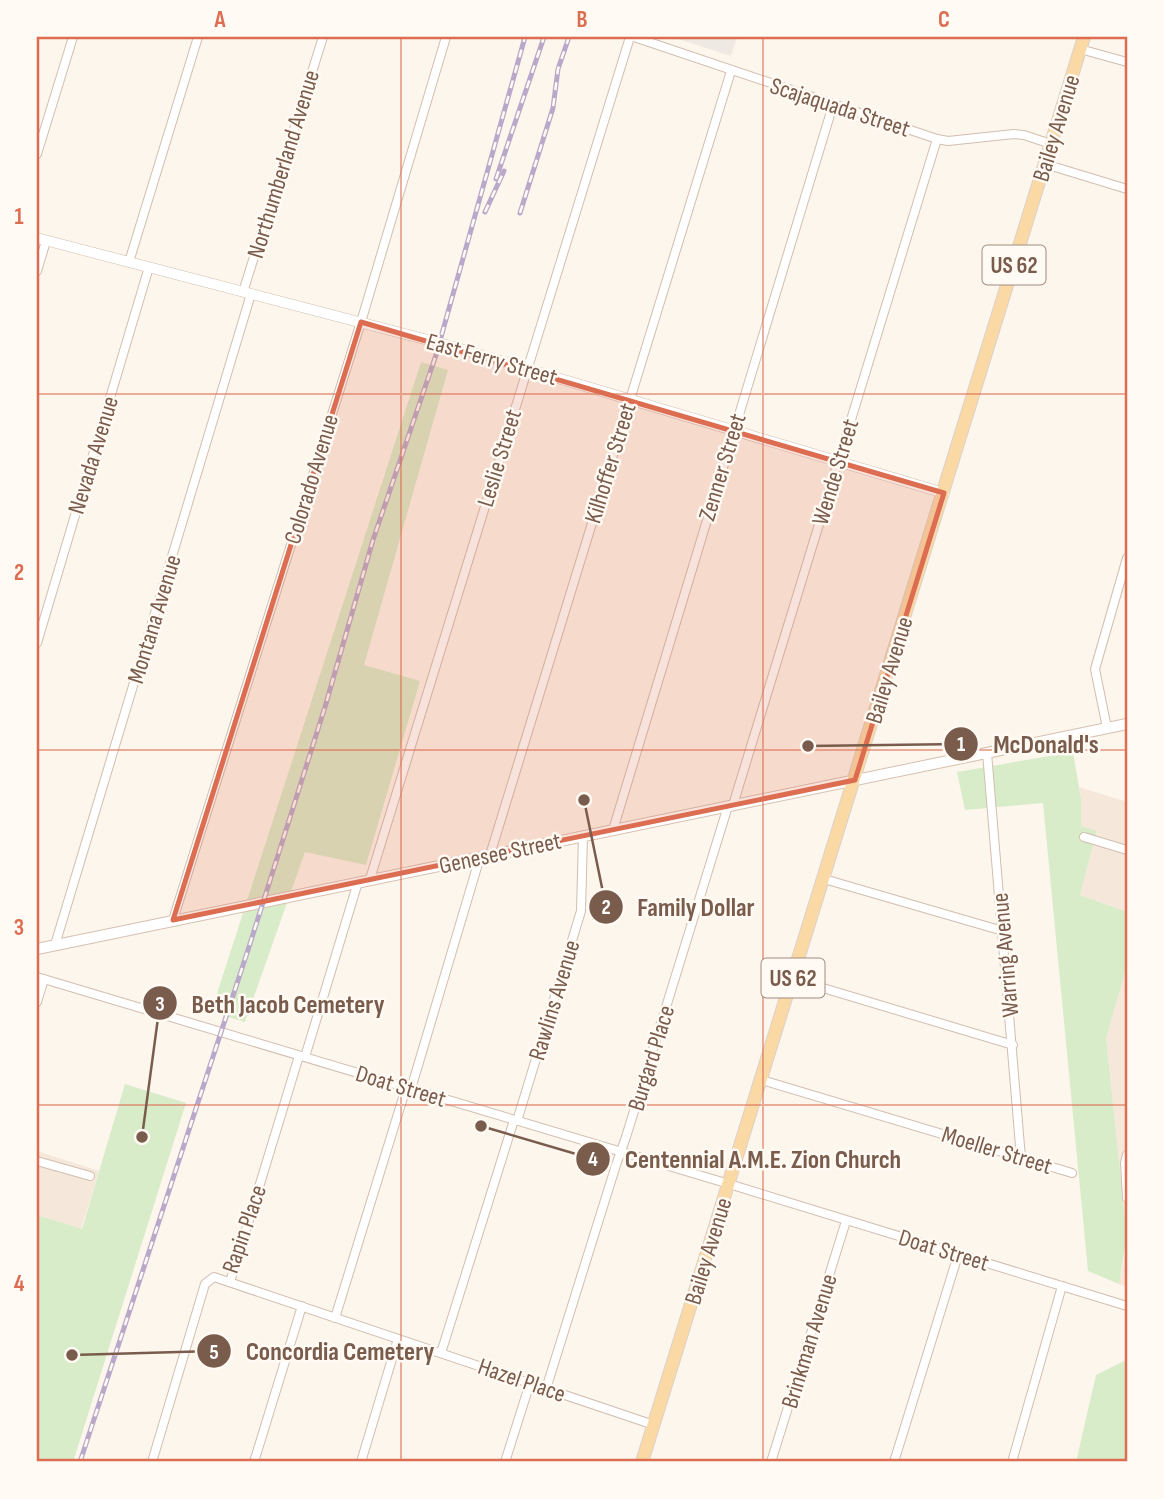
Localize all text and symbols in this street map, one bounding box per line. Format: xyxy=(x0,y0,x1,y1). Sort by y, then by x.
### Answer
text: A xyxy=(214,6,227,34)
text: B xyxy=(577,6,588,34)
text: C xyxy=(938,6,950,34)
street label: Northumberland Avenue xyxy=(241,66,326,262)
street label: Scajaquada Street xyxy=(766,71,913,144)
street label: Bailey Avenue xyxy=(1027,71,1086,185)
text: 1 xyxy=(14,203,24,231)
road number: US 62 xyxy=(982,246,1046,284)
street label: East Ferry Street xyxy=(423,327,561,392)
street label: Nevada Avenue xyxy=(62,393,125,518)
street label: Kilhoffer Street xyxy=(578,399,643,527)
street label: Leslie Street xyxy=(471,406,528,510)
street label: Zenner Street xyxy=(692,410,753,524)
street label: Colorado Avenue xyxy=(278,411,345,547)
street label: Wende Street xyxy=(806,416,865,529)
street label: Montana Avenue xyxy=(121,551,188,687)
text: 2 xyxy=(14,559,24,587)
street label: Bailey Avenue xyxy=(860,613,919,727)
callout: McDonald's xyxy=(944,720,1113,767)
text: McDonald's xyxy=(993,730,1099,761)
text: 1 xyxy=(957,732,965,757)
street label: Genesee Street xyxy=(436,826,564,881)
callout: Family Dollar xyxy=(588,883,769,930)
street label: Warring Avenue xyxy=(986,892,1025,1018)
text: Family Dollar xyxy=(637,893,755,924)
text: 2 xyxy=(601,895,611,920)
text: 3 xyxy=(14,914,24,942)
street label: Rawlins Avenue xyxy=(522,937,586,1064)
road number: US 62 xyxy=(762,959,824,998)
callout: Beth Jacob Cemetery xyxy=(143,980,399,1027)
text: Beth Jacob Cemetery xyxy=(192,990,385,1021)
text: 3 xyxy=(155,992,165,1017)
street label: Burgard Place xyxy=(622,1002,681,1114)
street label: Doat Street xyxy=(352,1059,449,1114)
street label: Moeller Street xyxy=(938,1120,1056,1181)
callout: Centennial A.M.E. Zion Church xyxy=(576,1135,915,1182)
text: Centennial A.M.E. Zion Church xyxy=(625,1145,901,1176)
text: 4 xyxy=(588,1147,598,1172)
street label: Rapin Place xyxy=(216,1181,273,1277)
street label: Bailey Avenue xyxy=(679,1194,738,1308)
street label: Doat Street xyxy=(895,1223,992,1278)
text: 4 xyxy=(14,1270,25,1298)
street label: Brinkman Avenue xyxy=(775,1270,844,1412)
callout: Concordia Cemetery xyxy=(197,1328,448,1375)
text: Concordia Cemetery xyxy=(246,1337,434,1368)
text: 5 xyxy=(209,1340,219,1365)
street label: Hazel Place xyxy=(474,1352,569,1409)

